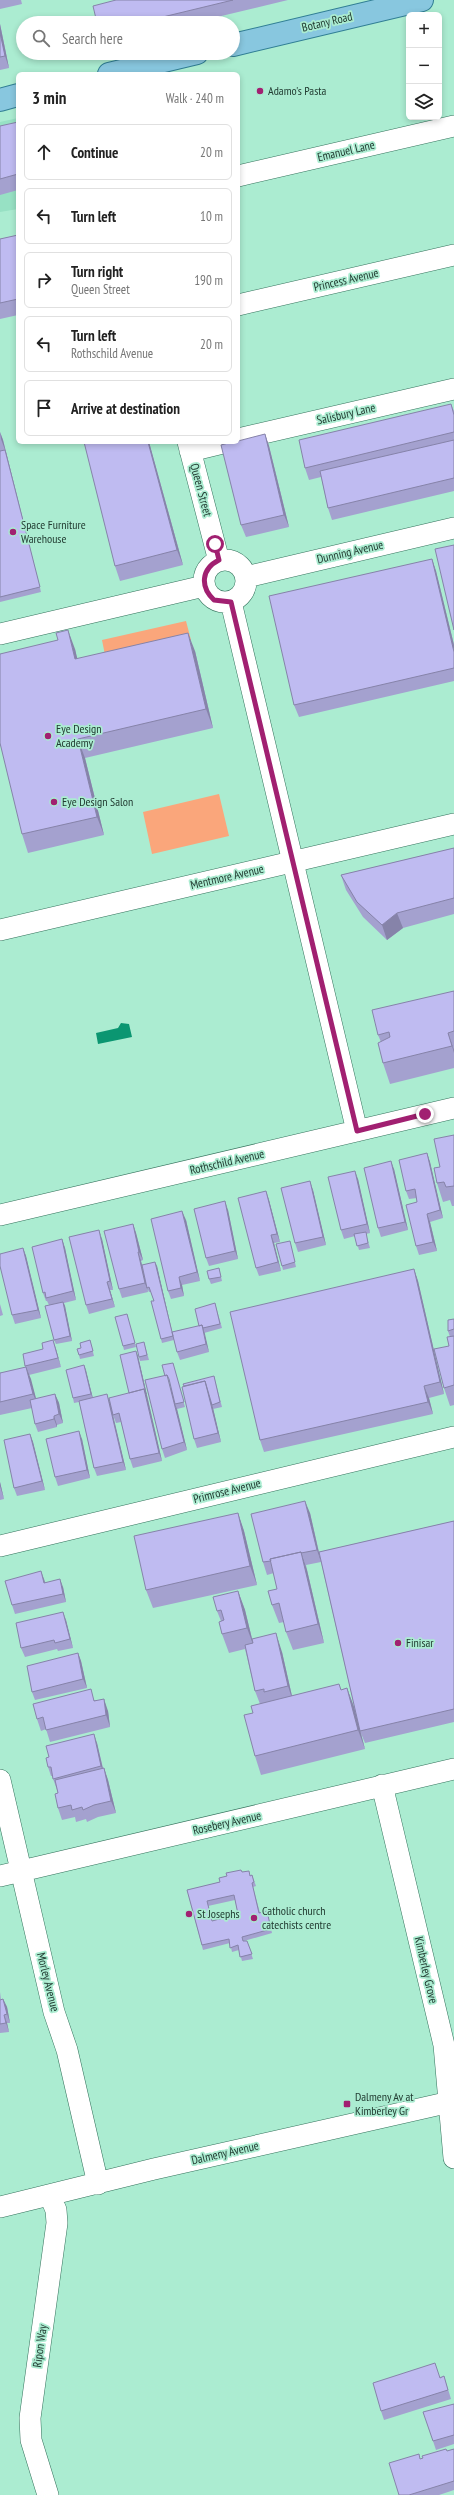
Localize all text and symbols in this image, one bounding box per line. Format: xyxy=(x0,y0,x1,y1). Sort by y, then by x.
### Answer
street label: Botany Road xyxy=(300,8,354,35)
map controls xyxy=(406,12,442,120)
button: + xyxy=(406,12,442,48)
search box xyxy=(16,16,240,60)
icon: search xyxy=(30,27,52,49)
text: Search here xyxy=(62,29,123,48)
button: − xyxy=(406,48,442,84)
place label: Adamo's Pasta xyxy=(268,83,327,98)
button: layers xyxy=(406,84,442,120)
marker: Adamo's Pasta xyxy=(255,86,265,96)
text: 3 min xyxy=(32,87,66,109)
text: Walk · 240 m xyxy=(166,90,224,107)
street label: Emanuel Lane xyxy=(316,137,376,164)
icon: ahead xyxy=(33,141,55,163)
text: Continue xyxy=(71,143,118,162)
text: 20 m xyxy=(200,144,223,161)
icon: left xyxy=(33,205,55,227)
text: Turn left xyxy=(71,207,116,226)
text: 10 m xyxy=(200,208,223,225)
text: Turn right xyxy=(71,262,123,281)
street label: Princess Avenue xyxy=(312,265,380,294)
icon: right xyxy=(33,269,55,291)
text: 190 m xyxy=(194,272,223,289)
text: Queen Street xyxy=(71,281,130,298)
text: Turn left xyxy=(71,326,116,345)
icon: left xyxy=(33,333,55,355)
text: 20 m xyxy=(200,336,223,353)
text: Rothschild Avenue xyxy=(71,345,153,362)
icon: arrive xyxy=(33,397,55,419)
text: Arrive at destination xyxy=(71,399,180,418)
street label: Salisbury Lane xyxy=(315,399,377,428)
street label: Queen Street xyxy=(187,462,216,519)
place label: Space Furniture Warehouse xyxy=(21,517,86,546)
marker: Space Furniture Warehouse xyxy=(8,527,18,537)
route start xyxy=(206,535,224,553)
street label: Dunning Avenue xyxy=(315,537,385,566)
place label: Eye Design Academy xyxy=(56,721,102,750)
marker: Eye Design Academy xyxy=(43,731,53,741)
place label: Eye Design Salon xyxy=(62,794,133,809)
marker: Eye Design Salon xyxy=(49,797,59,807)
street label: Mentmore Avenue xyxy=(189,861,265,892)
route end xyxy=(416,1105,434,1123)
street label: Rothschild Avenue xyxy=(188,1146,266,1177)
street label: Primrose Avenue xyxy=(192,1475,262,1506)
place label: Finisar xyxy=(406,1635,434,1650)
marker: Finisar xyxy=(393,1638,403,1648)
street label: Rosebery Avenue xyxy=(191,1807,263,1838)
place label: Catholic church catechists centre xyxy=(262,1903,331,1932)
place label: St Josephs xyxy=(197,1906,240,1921)
marker: St Josephs xyxy=(184,1909,194,1919)
marker: Catholic church catechists centre xyxy=(249,1913,259,1923)
street label: Kimberley Grove xyxy=(412,1935,441,2005)
street label: Morley Avenue xyxy=(34,1951,63,2013)
place label: Dalmeny Av at Kimberley Gr xyxy=(355,2089,414,2118)
marker: Dalmeny Av at Kimberley Gr xyxy=(342,2099,352,2109)
street label: Dalmeny Avenue xyxy=(190,2137,260,2168)
street label: Ripon Way xyxy=(29,2323,50,2368)

